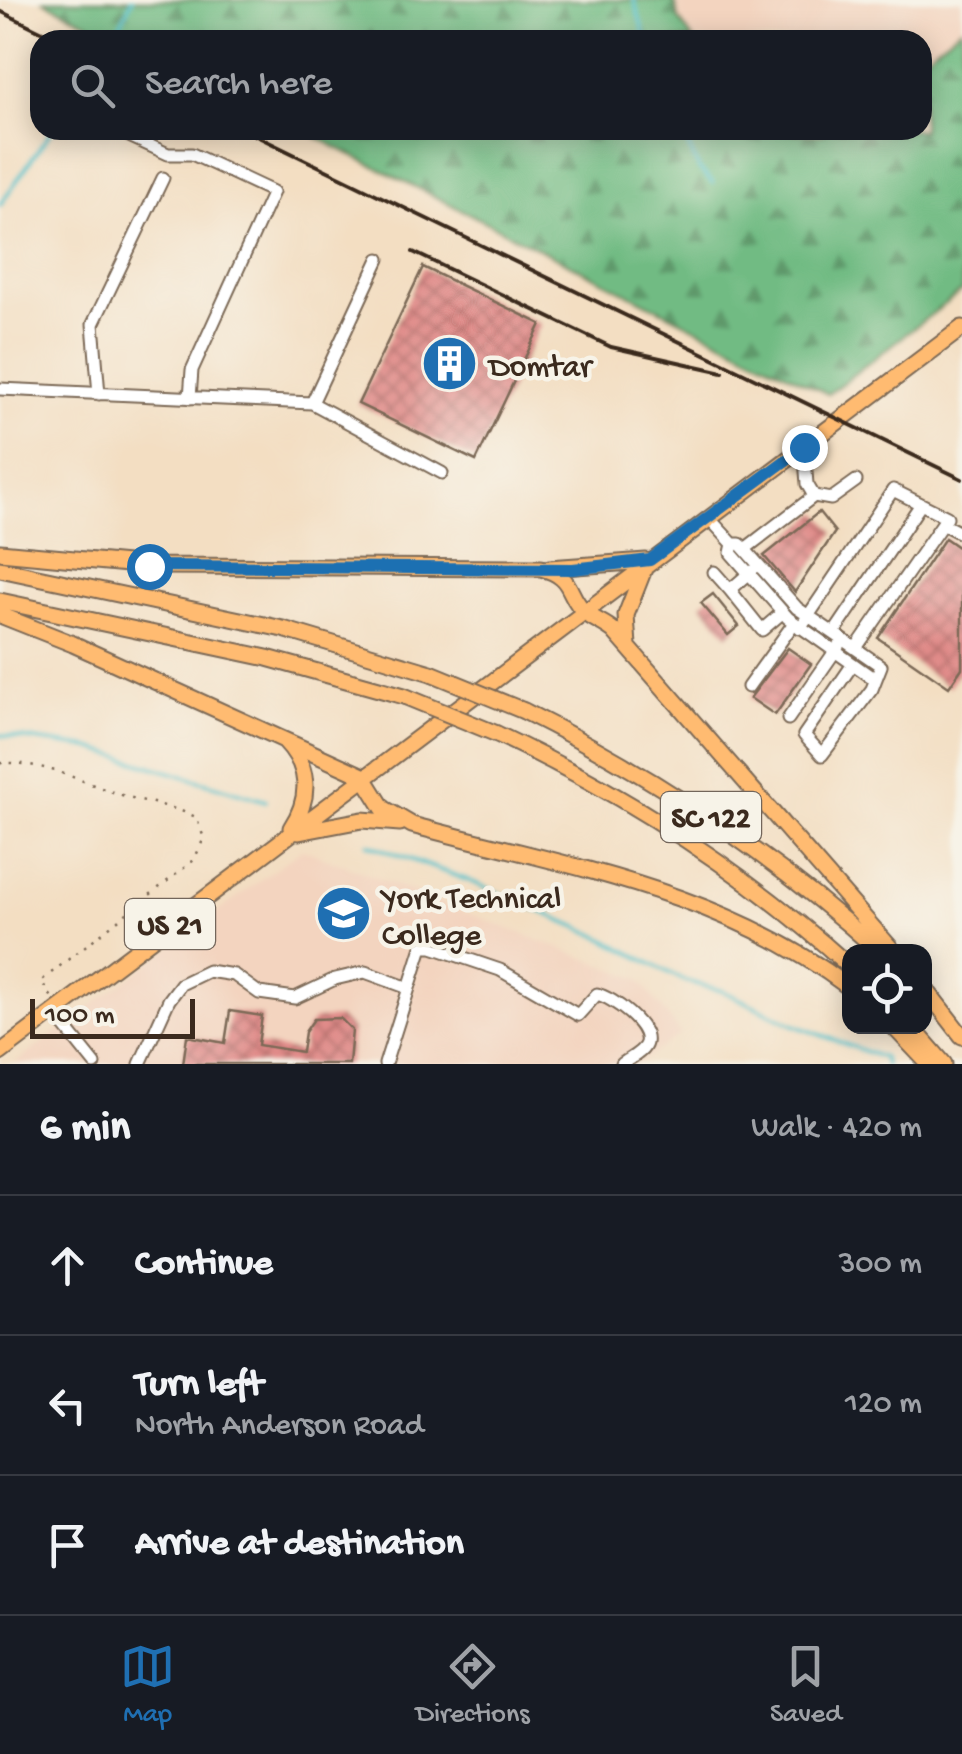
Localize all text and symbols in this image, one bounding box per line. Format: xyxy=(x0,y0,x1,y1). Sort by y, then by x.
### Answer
search box xyxy=(30,30,932,140)
icon: search xyxy=(65,58,120,113)
text: Search here xyxy=(145,63,332,107)
building icon: Domtar xyxy=(420,334,480,394)
place label: Domtar xyxy=(487,350,594,388)
route end xyxy=(782,425,828,471)
route start xyxy=(127,544,173,590)
road number: SC 122 xyxy=(661,792,761,842)
place label: York Technical College xyxy=(379,882,561,957)
school or university icon: York Technical College xyxy=(313,884,373,944)
road number: US 21 xyxy=(125,899,215,949)
map controls xyxy=(842,944,932,1034)
button: locate xyxy=(842,944,932,1034)
scale bar xyxy=(30,994,195,1038)
text: 100 m xyxy=(45,1000,115,1033)
text: 6 min xyxy=(40,1105,130,1154)
text: Walk · 420 m xyxy=(751,1110,922,1148)
icon: ahead xyxy=(40,1238,95,1293)
text: Continue xyxy=(135,1243,273,1287)
text: 300 m xyxy=(839,1246,922,1284)
text: Turn left xyxy=(135,1364,263,1408)
icon: left xyxy=(40,1378,95,1433)
text: 120 m xyxy=(845,1386,922,1424)
text: North Anderson Road xyxy=(135,1408,423,1446)
icon: arrive xyxy=(40,1518,95,1573)
text: Arrive at destination xyxy=(135,1523,464,1567)
tab: Map xyxy=(120,1639,175,1732)
tab: Directions xyxy=(416,1639,530,1732)
tab: Saved xyxy=(770,1639,842,1732)

